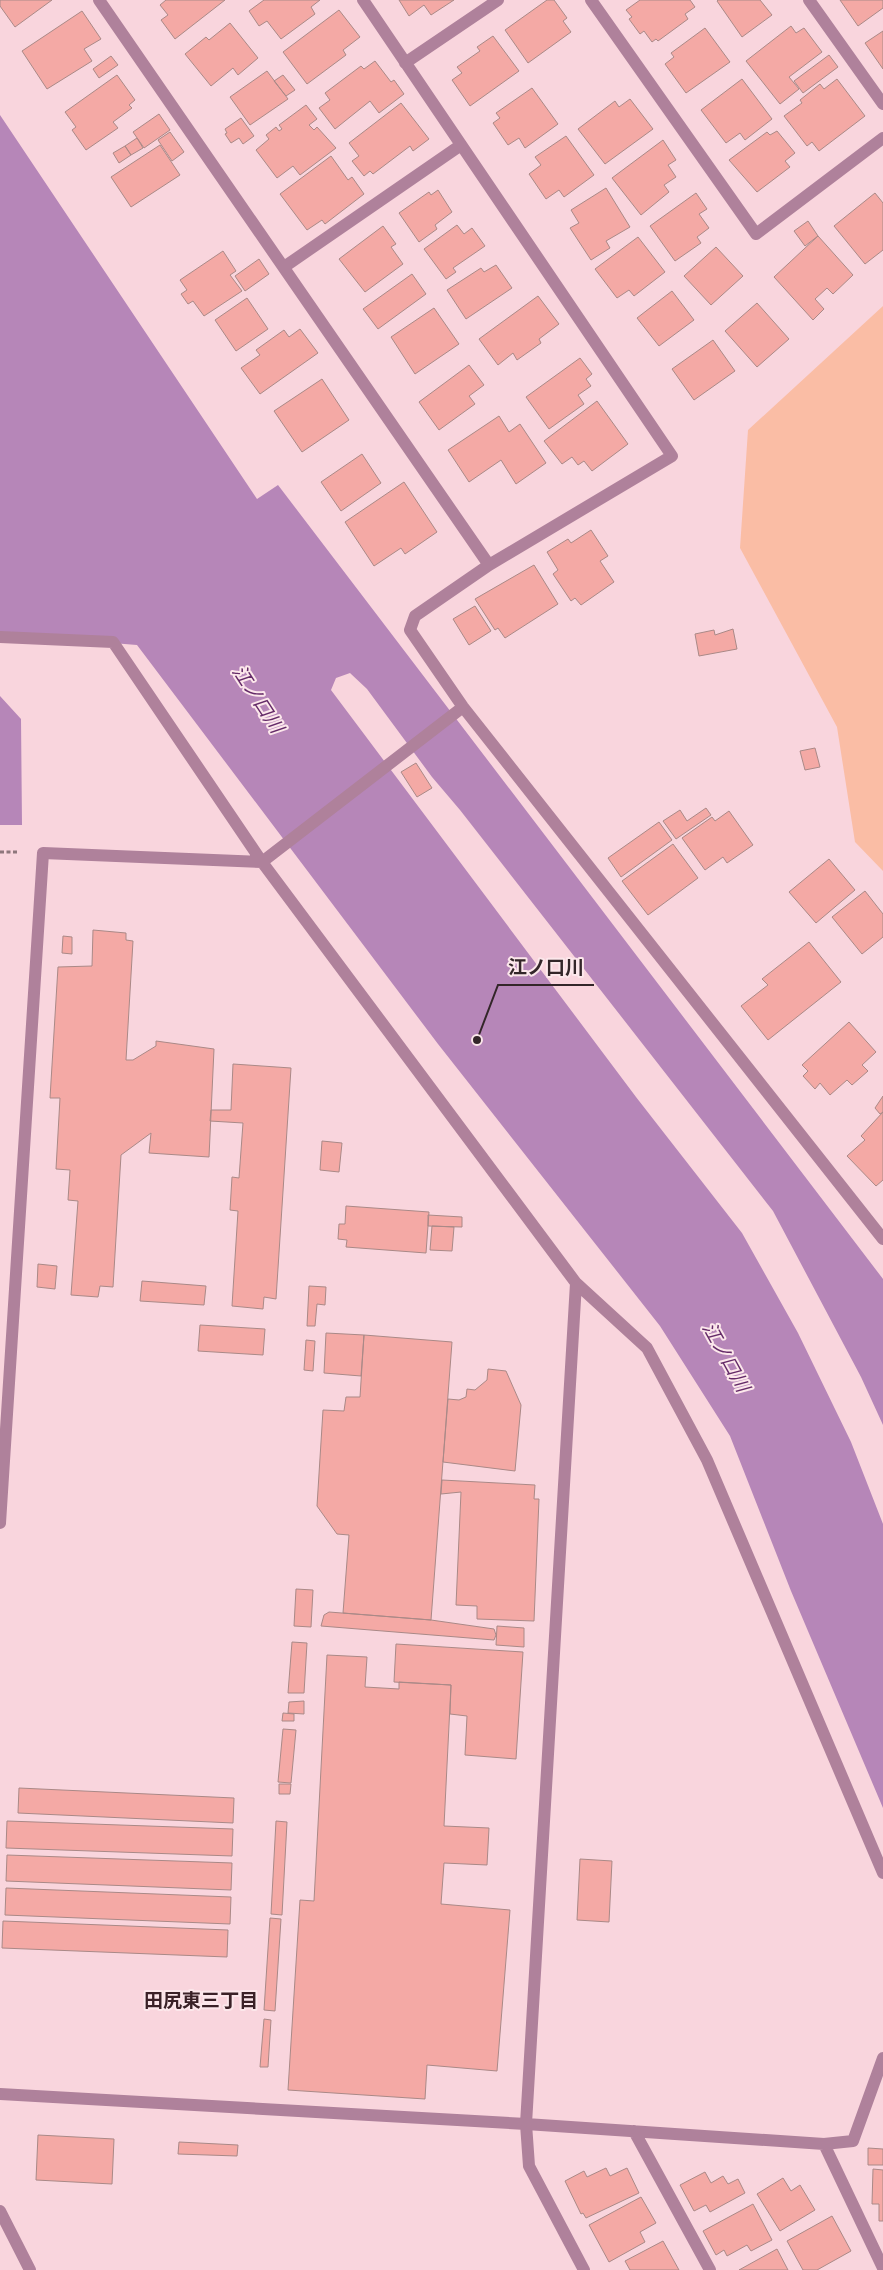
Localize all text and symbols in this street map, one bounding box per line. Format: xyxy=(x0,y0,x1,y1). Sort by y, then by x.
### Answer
water label: 江ノ口川 xyxy=(228,661,289,739)
callout: 江ノ口川 xyxy=(498,951,594,985)
text: 江ノ口川 xyxy=(508,956,584,979)
water label: 江ノ口川 xyxy=(698,1318,755,1398)
district label: 田尻東三丁目 xyxy=(144,1989,258,2012)

